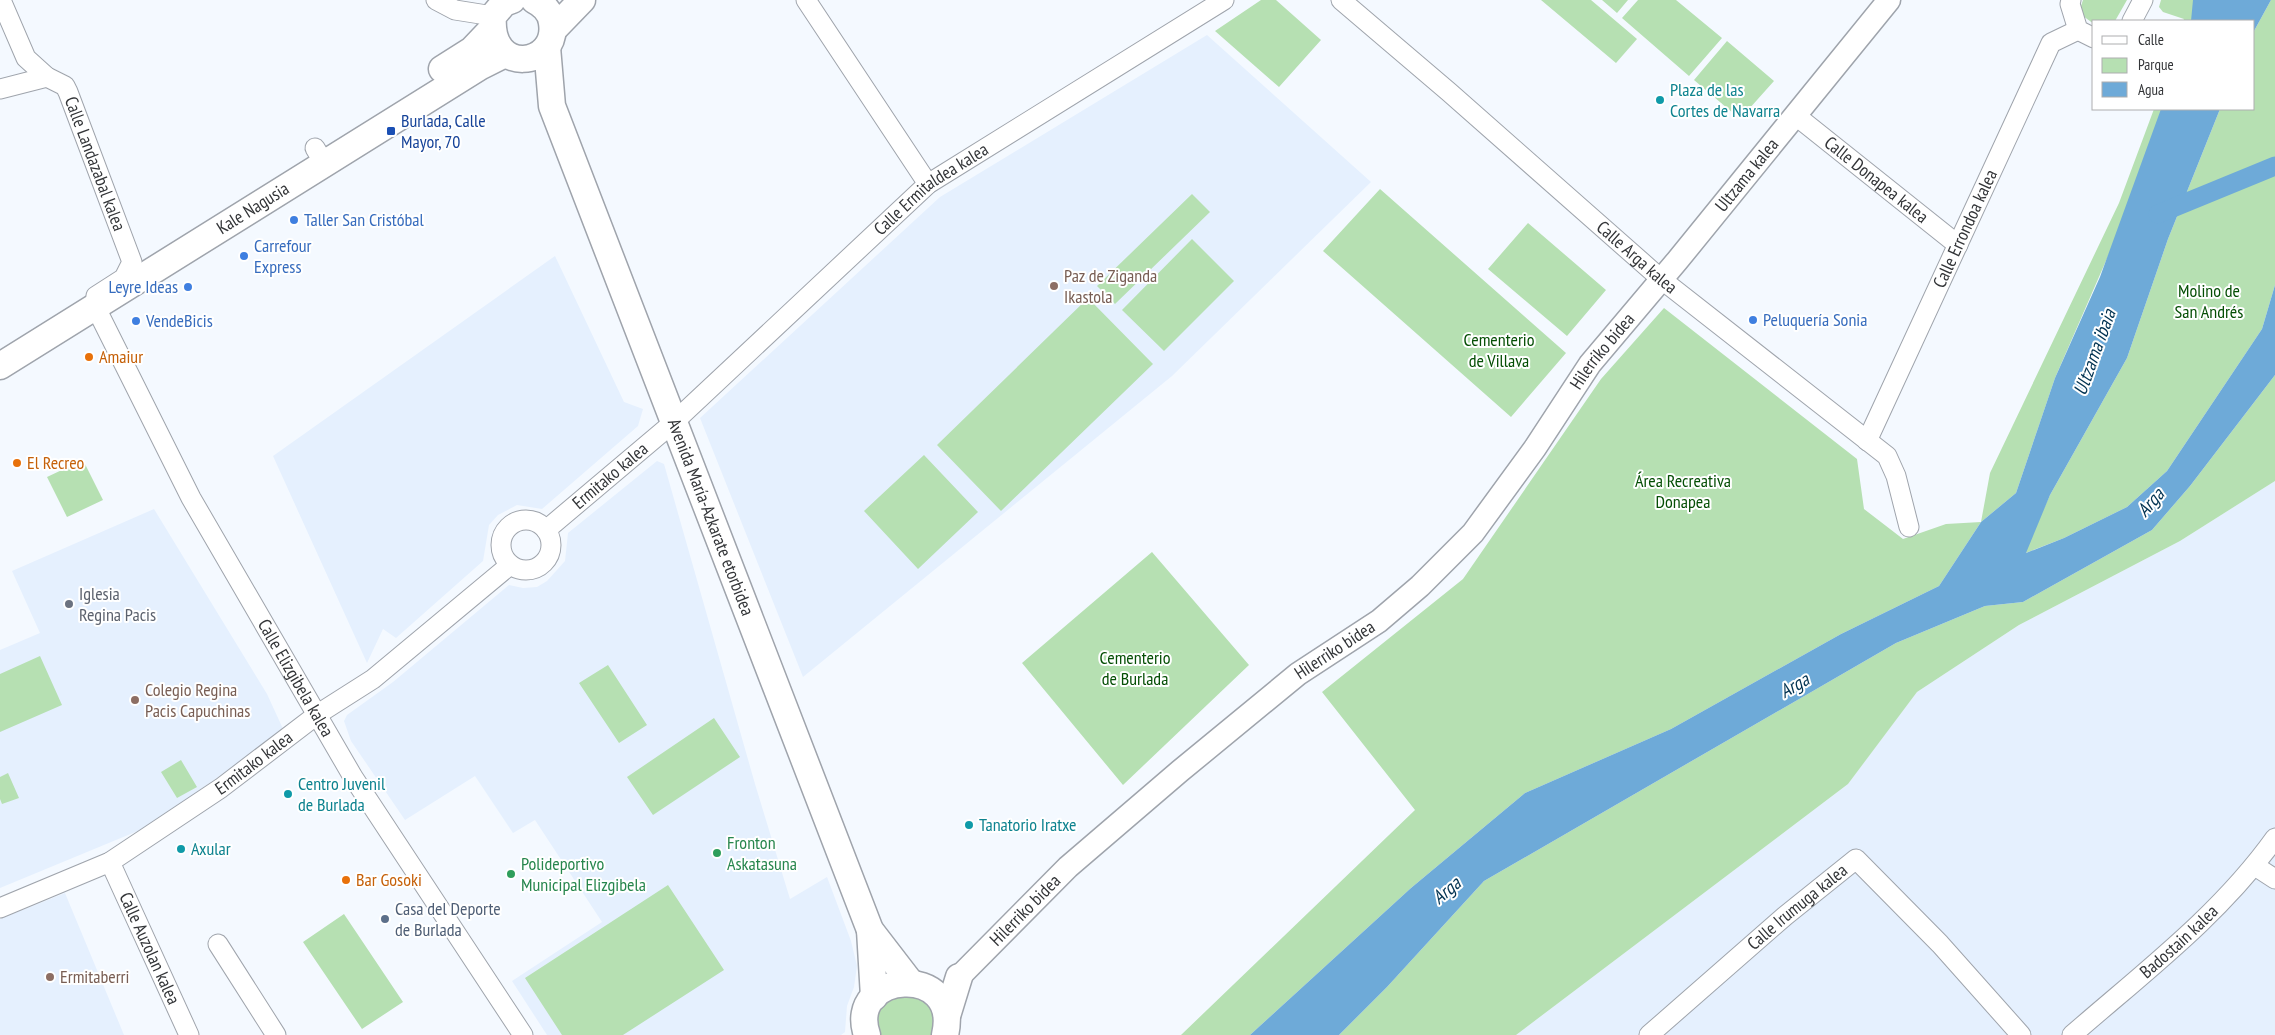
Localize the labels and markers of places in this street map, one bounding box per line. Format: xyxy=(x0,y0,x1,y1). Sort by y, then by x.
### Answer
place label: Plaza de las Cortes de Navarra xyxy=(1670,78,1780,122)
marker: Plaza de las Cortes de Navarra xyxy=(1654,94,1666,106)
place label: Burlada, Calle Mayor, 70 xyxy=(401,109,486,153)
marker: Burlada, Calle Mayor, 70 xyxy=(385,125,397,137)
place label: Taller San Cristóbal xyxy=(304,208,424,231)
marker: Taller San Cristóbal xyxy=(288,214,300,226)
place label: Carrefour Express xyxy=(254,234,312,278)
marker: Carrefour Express xyxy=(238,250,250,262)
place label: Paz de Ziganda Ikastola xyxy=(1064,264,1157,308)
place label: Leyre Ideas xyxy=(109,275,178,298)
marker: Paz de Ziganda Ikastola xyxy=(1048,280,1060,292)
marker: Leyre Ideas xyxy=(182,281,194,293)
place label: Peluquería Sonia xyxy=(1763,308,1867,331)
place label: VendeBicis xyxy=(145,309,213,332)
marker: Peluquería Sonia xyxy=(1747,314,1759,326)
marker: VendeBicis xyxy=(130,315,142,327)
place label: Amaiur xyxy=(99,345,143,368)
marker: Amaiur xyxy=(83,351,95,363)
place label: El Recreo xyxy=(27,451,85,474)
marker: El Recreo xyxy=(11,457,23,469)
place label: Iglesia Regina Pacis xyxy=(79,582,156,626)
marker: Iglesia Regina Pacis xyxy=(63,598,75,610)
place label: Colegio Regina Pacis Capuchinas xyxy=(145,678,250,722)
marker: Colegio Regina Pacis Capuchinas xyxy=(129,694,141,706)
place label: Centro Juvenil de Burlada xyxy=(298,772,386,816)
marker: Centro Juvenil de Burlada xyxy=(282,788,294,800)
place label: Tanatorio Iratxe xyxy=(979,813,1076,836)
marker: Tanatorio Iratxe xyxy=(963,819,975,831)
place label: Fronton Askatasuna xyxy=(727,831,797,875)
place label: Axular xyxy=(191,837,231,860)
marker: Axular xyxy=(175,843,187,855)
marker: Fronton Askatasuna xyxy=(711,847,723,859)
place label: Polideportivo Municipal Elizgibela xyxy=(521,852,646,896)
place label: Bar Gosoki xyxy=(356,868,422,891)
marker: Polideportivo Municipal Elizgibela xyxy=(505,868,517,880)
marker: Bar Gosoki xyxy=(340,874,352,886)
place label: Casa del Deporte de Burlada xyxy=(395,897,501,941)
marker: Casa del Deporte de Burlada xyxy=(379,913,391,925)
place label: Ermitaberri xyxy=(60,965,129,988)
marker: Ermitaberri xyxy=(44,971,56,983)

